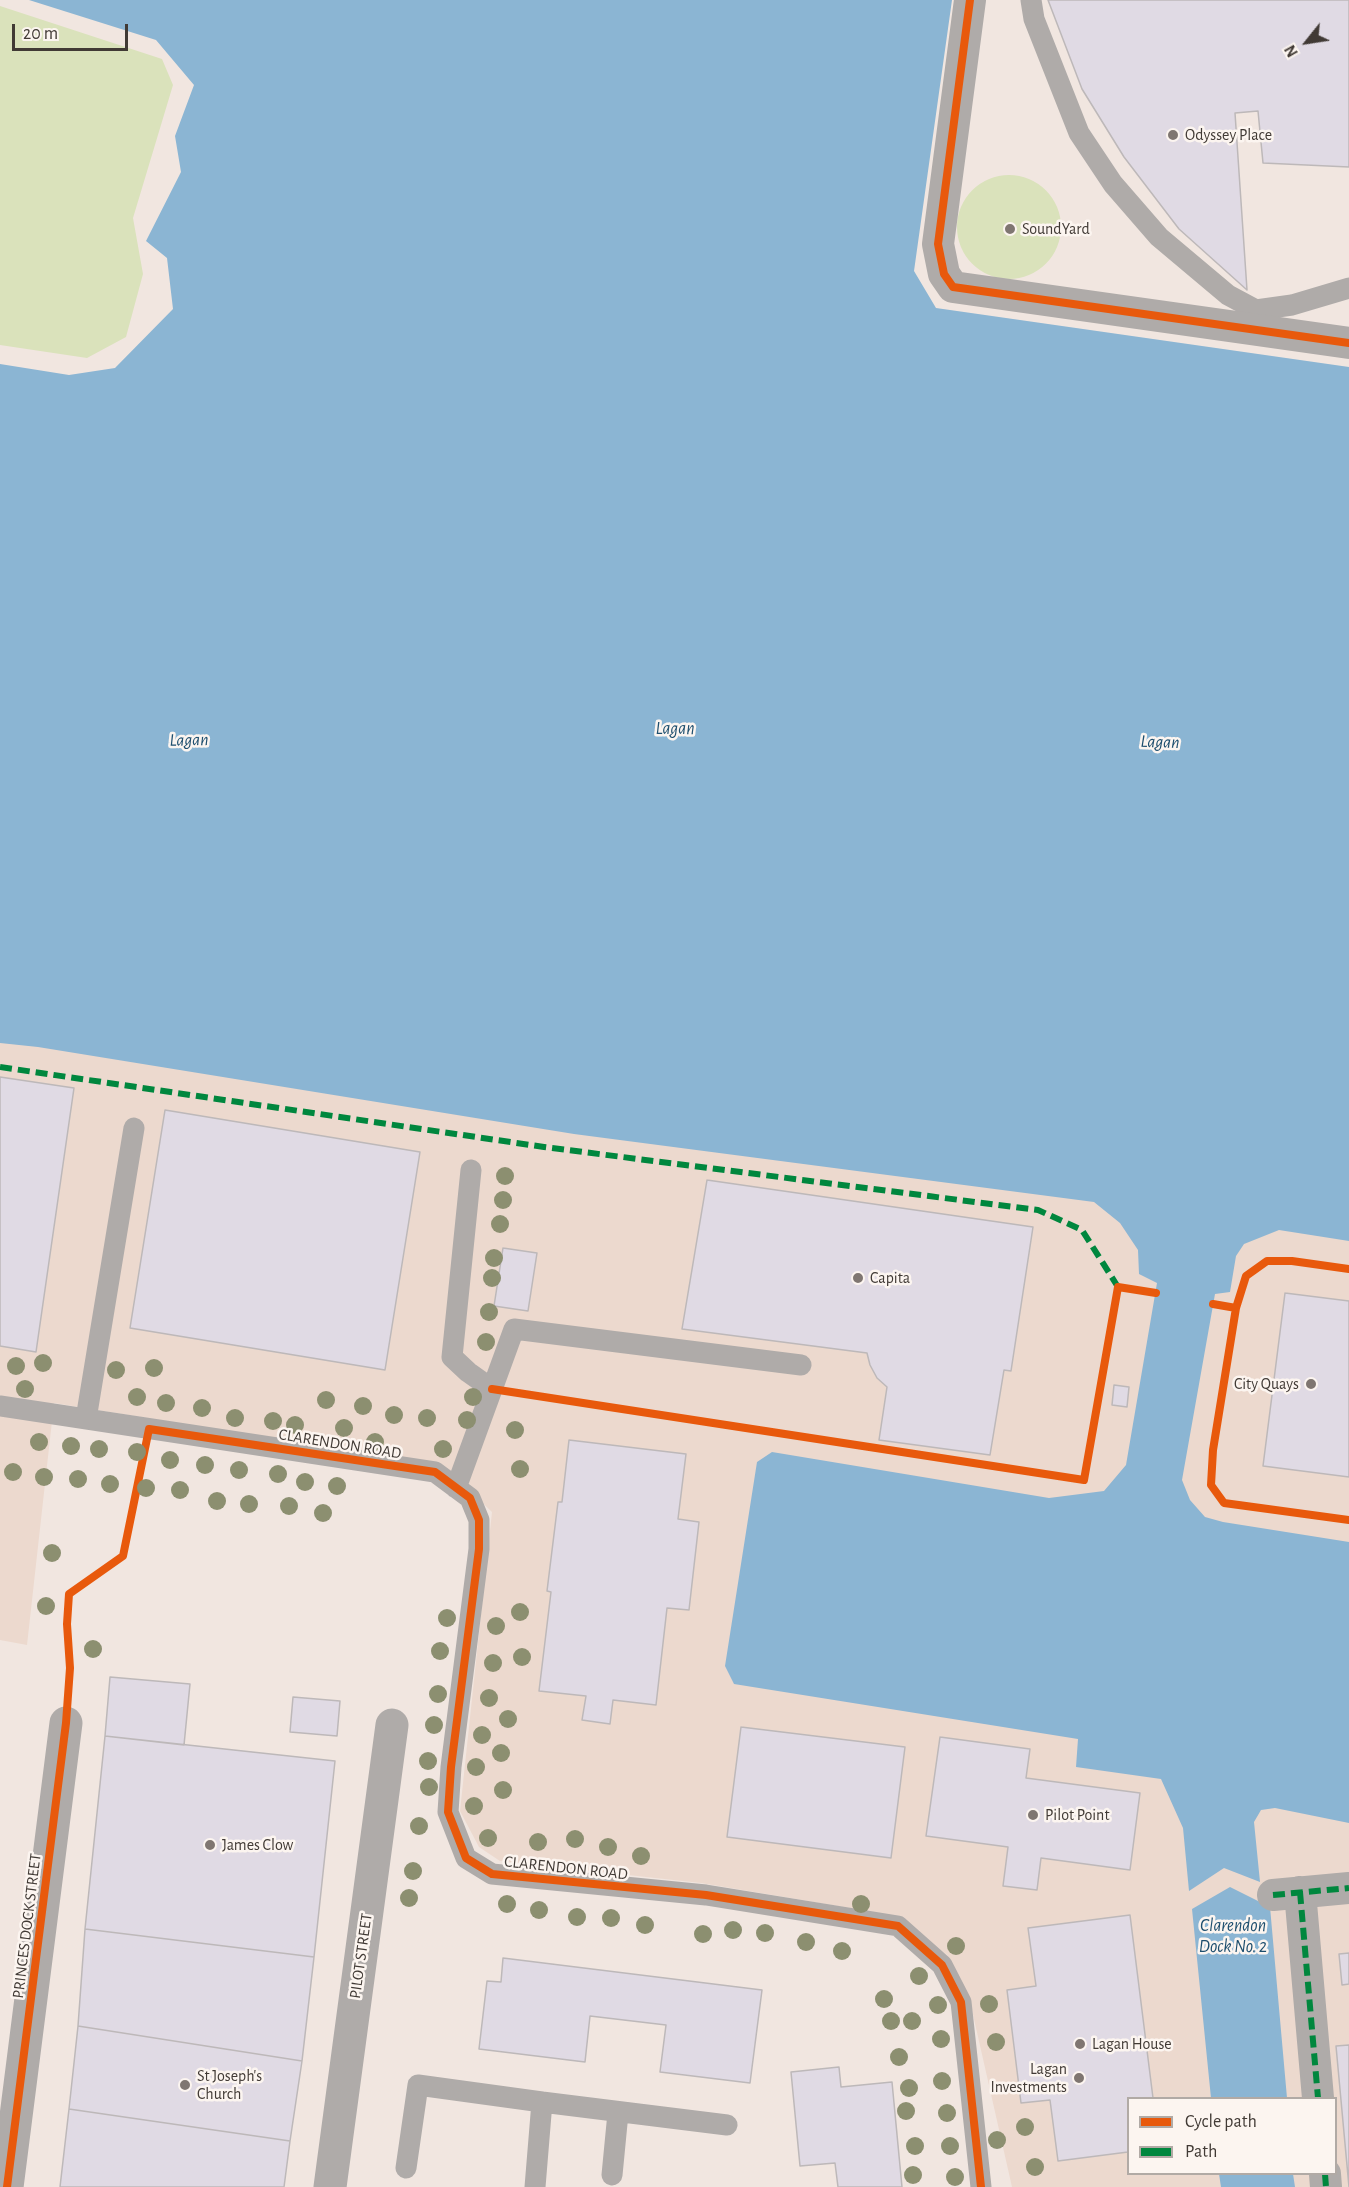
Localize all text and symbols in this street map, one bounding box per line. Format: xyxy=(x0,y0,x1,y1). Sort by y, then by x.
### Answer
scale bar xyxy=(15,12,130,50)
north arrow xyxy=(1277,12,1337,72)
text: 20 m xyxy=(23,25,58,43)
text: N xyxy=(1282,42,1301,60)
place label: Odyssey Place xyxy=(1185,125,1272,145)
marker: Odyssey Place xyxy=(1166,128,1180,142)
place label: SoundYard xyxy=(1022,219,1090,239)
marker: SoundYard xyxy=(1003,222,1017,236)
water label: Lagan xyxy=(655,718,695,740)
water label: Lagan xyxy=(169,729,209,751)
water label: Lagan xyxy=(1140,731,1180,753)
place label: Capita xyxy=(870,1268,910,1288)
marker: Capita xyxy=(851,1271,865,1285)
place label: City Quays xyxy=(1234,1374,1299,1394)
marker: City Quays xyxy=(1304,1377,1318,1391)
street label: CLARENDON ROAD xyxy=(277,1425,403,1463)
place label: Pilot Point xyxy=(1045,1805,1109,1825)
marker: Pilot Point xyxy=(1026,1808,1040,1822)
place label: James Clow xyxy=(222,1835,293,1855)
marker: James Clow xyxy=(203,1838,217,1852)
street label: PRINCES DOCK STREET xyxy=(9,1852,45,2000)
street label: CLARENDON ROAD xyxy=(503,1852,629,1884)
street label: PILOT STREET xyxy=(346,1912,376,2000)
water label: Clarendon Dock No. 2 xyxy=(1199,1915,1267,1958)
place label: Lagan House xyxy=(1092,2034,1172,2054)
marker: Lagan House xyxy=(1073,2037,1087,2051)
place label: Lagan Investments xyxy=(991,2059,1067,2097)
place label: St Joseph's Church xyxy=(197,2066,262,2104)
marker: Lagan Investments xyxy=(1072,2071,1086,2085)
marker: St Joseph's Church xyxy=(178,2078,192,2092)
legend xyxy=(1127,2097,1337,2175)
text: Cycle path xyxy=(1185,2113,1257,2131)
text: Path xyxy=(1185,2143,1217,2161)

